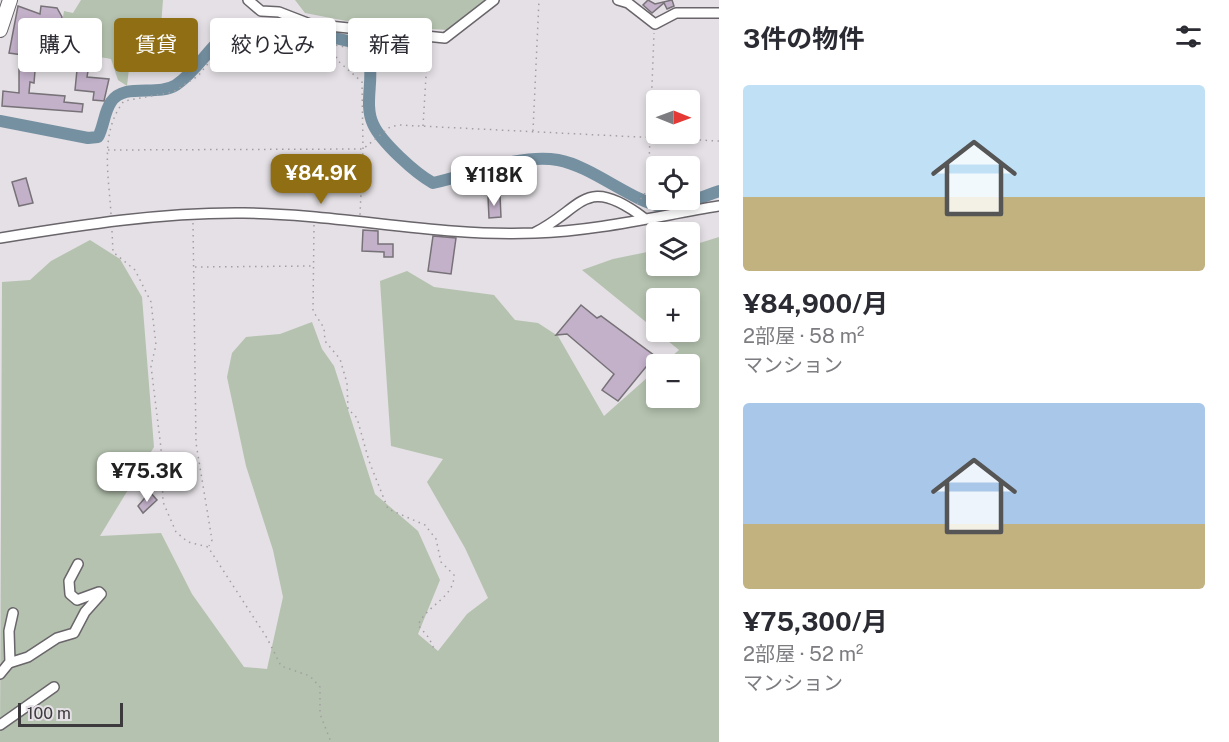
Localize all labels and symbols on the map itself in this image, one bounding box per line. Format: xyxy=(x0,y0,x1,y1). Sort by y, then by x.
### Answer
north arrow xyxy=(646,90,700,144)
pin: ¥84.9K xyxy=(272,154,370,205)
pin: ¥118K xyxy=(452,156,536,207)
pin: ¥75.3K xyxy=(98,452,196,503)
scale bar xyxy=(18,700,123,728)

